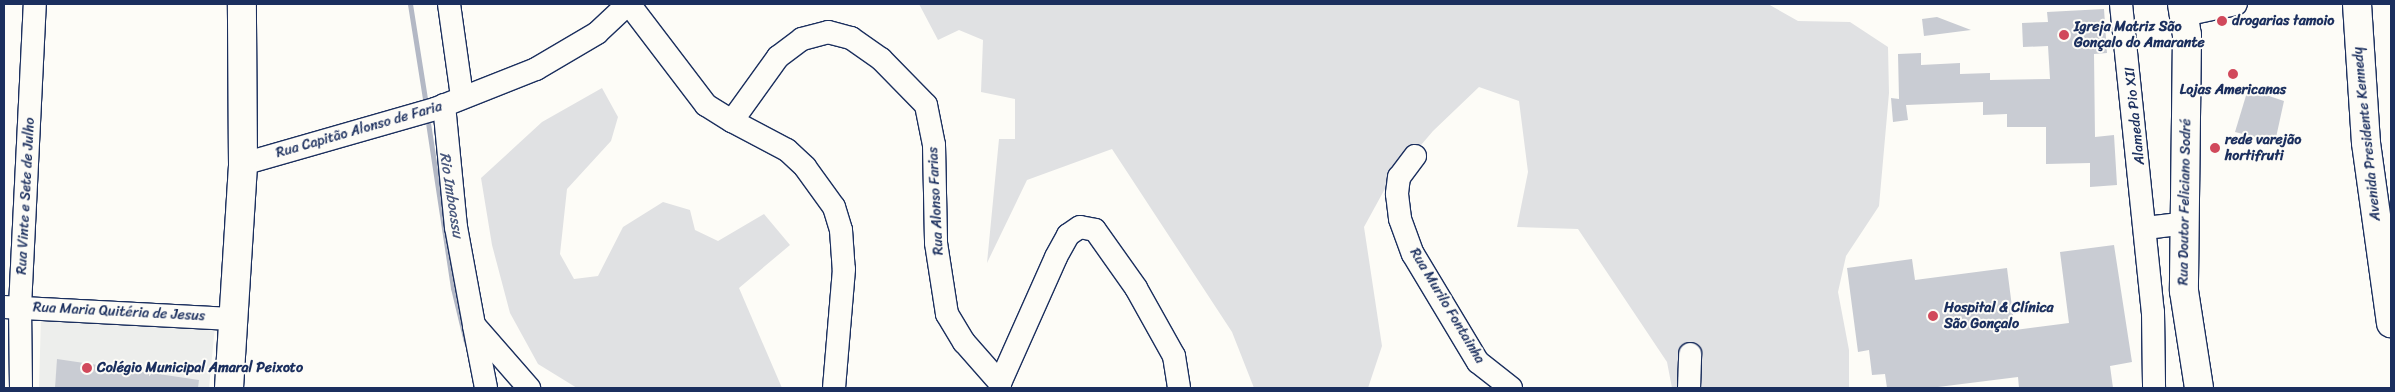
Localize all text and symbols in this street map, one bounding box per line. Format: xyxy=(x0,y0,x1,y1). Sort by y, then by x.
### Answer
place label: drogarias tamoio xyxy=(2232,13,2335,29)
marker: drogarias tamoio xyxy=(2216,15,2228,27)
place label: Igreja Matriz São Gonçalo do Amarante xyxy=(2074,19,2204,52)
marker: Igreja Matriz São Gonçalo do Amarante xyxy=(2058,29,2070,41)
street label: Avenida Presidente Kennedy xyxy=(2349,46,2385,222)
street label: Alameda Pio XII xyxy=(2122,66,2148,166)
marker: Lojas Americanas xyxy=(2227,68,2239,80)
place label: Lojas Americanas xyxy=(2179,82,2287,98)
street label: Rua Capitão Alonso de Faria xyxy=(274,98,444,162)
street label: Rua Vinte e Sete de Julho xyxy=(13,117,39,275)
street label: Rua Doutor Feliciano Sodré xyxy=(2175,118,2195,286)
place label: rede varejão hortifruti xyxy=(2225,132,2301,164)
marker: rede varejão hortifruti xyxy=(2209,142,2221,154)
street label: Rua Alonso Farias xyxy=(925,146,947,256)
water label: Rio Imboassu xyxy=(435,151,467,239)
street label: Rua Murilo Fontainha xyxy=(1406,246,1488,366)
street label: Rua Maria Quitéria de Jesus xyxy=(33,299,205,325)
place label: Hospital & Clínica São Gonçalo xyxy=(1944,300,2054,332)
marker: Hospital & Clínica São Gonçalo xyxy=(1926,309,1940,323)
place label: Colégio Municipal Amaral Peixoto xyxy=(97,360,303,376)
marker: Colégio Municipal Amaral Peixoto xyxy=(81,362,93,374)

